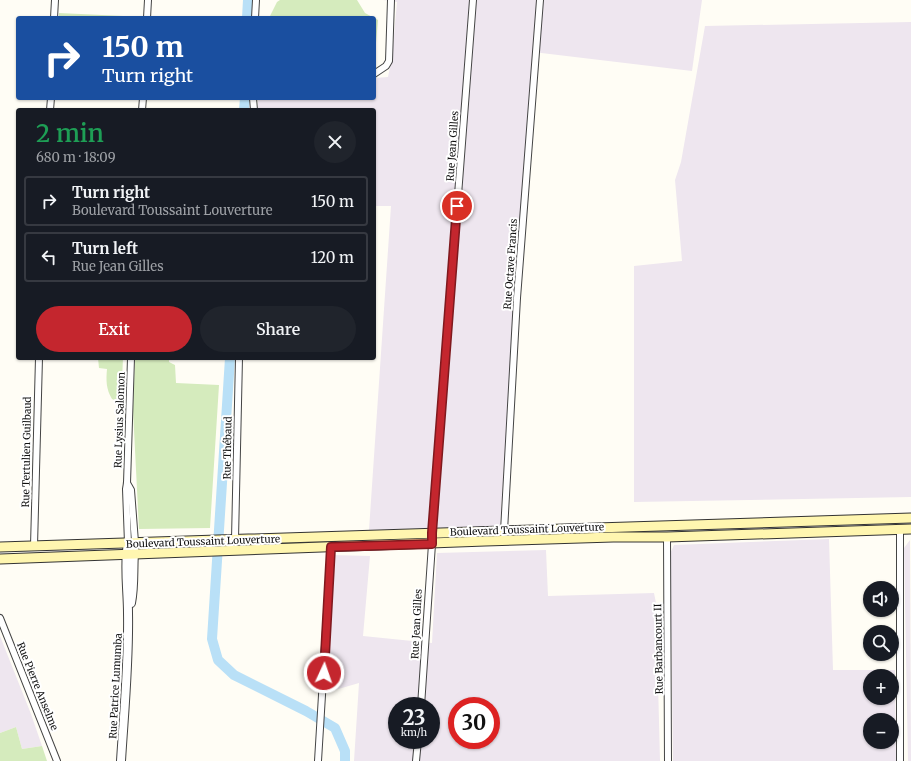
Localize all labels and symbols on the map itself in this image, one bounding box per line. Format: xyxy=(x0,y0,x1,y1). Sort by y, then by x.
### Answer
street label: Rue Jean Gilles xyxy=(444,110,461,182)
pin xyxy=(440,189,474,223)
street label: Rue Octave Francis xyxy=(501,218,520,310)
street label: Rue Lysius Salomon xyxy=(111,371,128,468)
street label: Rue Tertulien Guilbaud xyxy=(19,396,34,508)
street label: Rue Thébaud xyxy=(220,416,235,480)
street label: Boulevard Toussaint Louverture xyxy=(450,520,604,539)
street label: Boulevard Toussaint Louverture xyxy=(126,532,280,551)
street label: Rue Jean Gilles xyxy=(408,588,425,660)
street label: Rue Barbancourt II xyxy=(651,603,666,694)
street label: Rue Patrice Lumumba xyxy=(106,632,125,739)
street label: Rue Pierre Anselme xyxy=(14,640,61,732)
position arrow xyxy=(303,652,345,694)
speed limit sign: 30 xyxy=(448,697,500,749)

